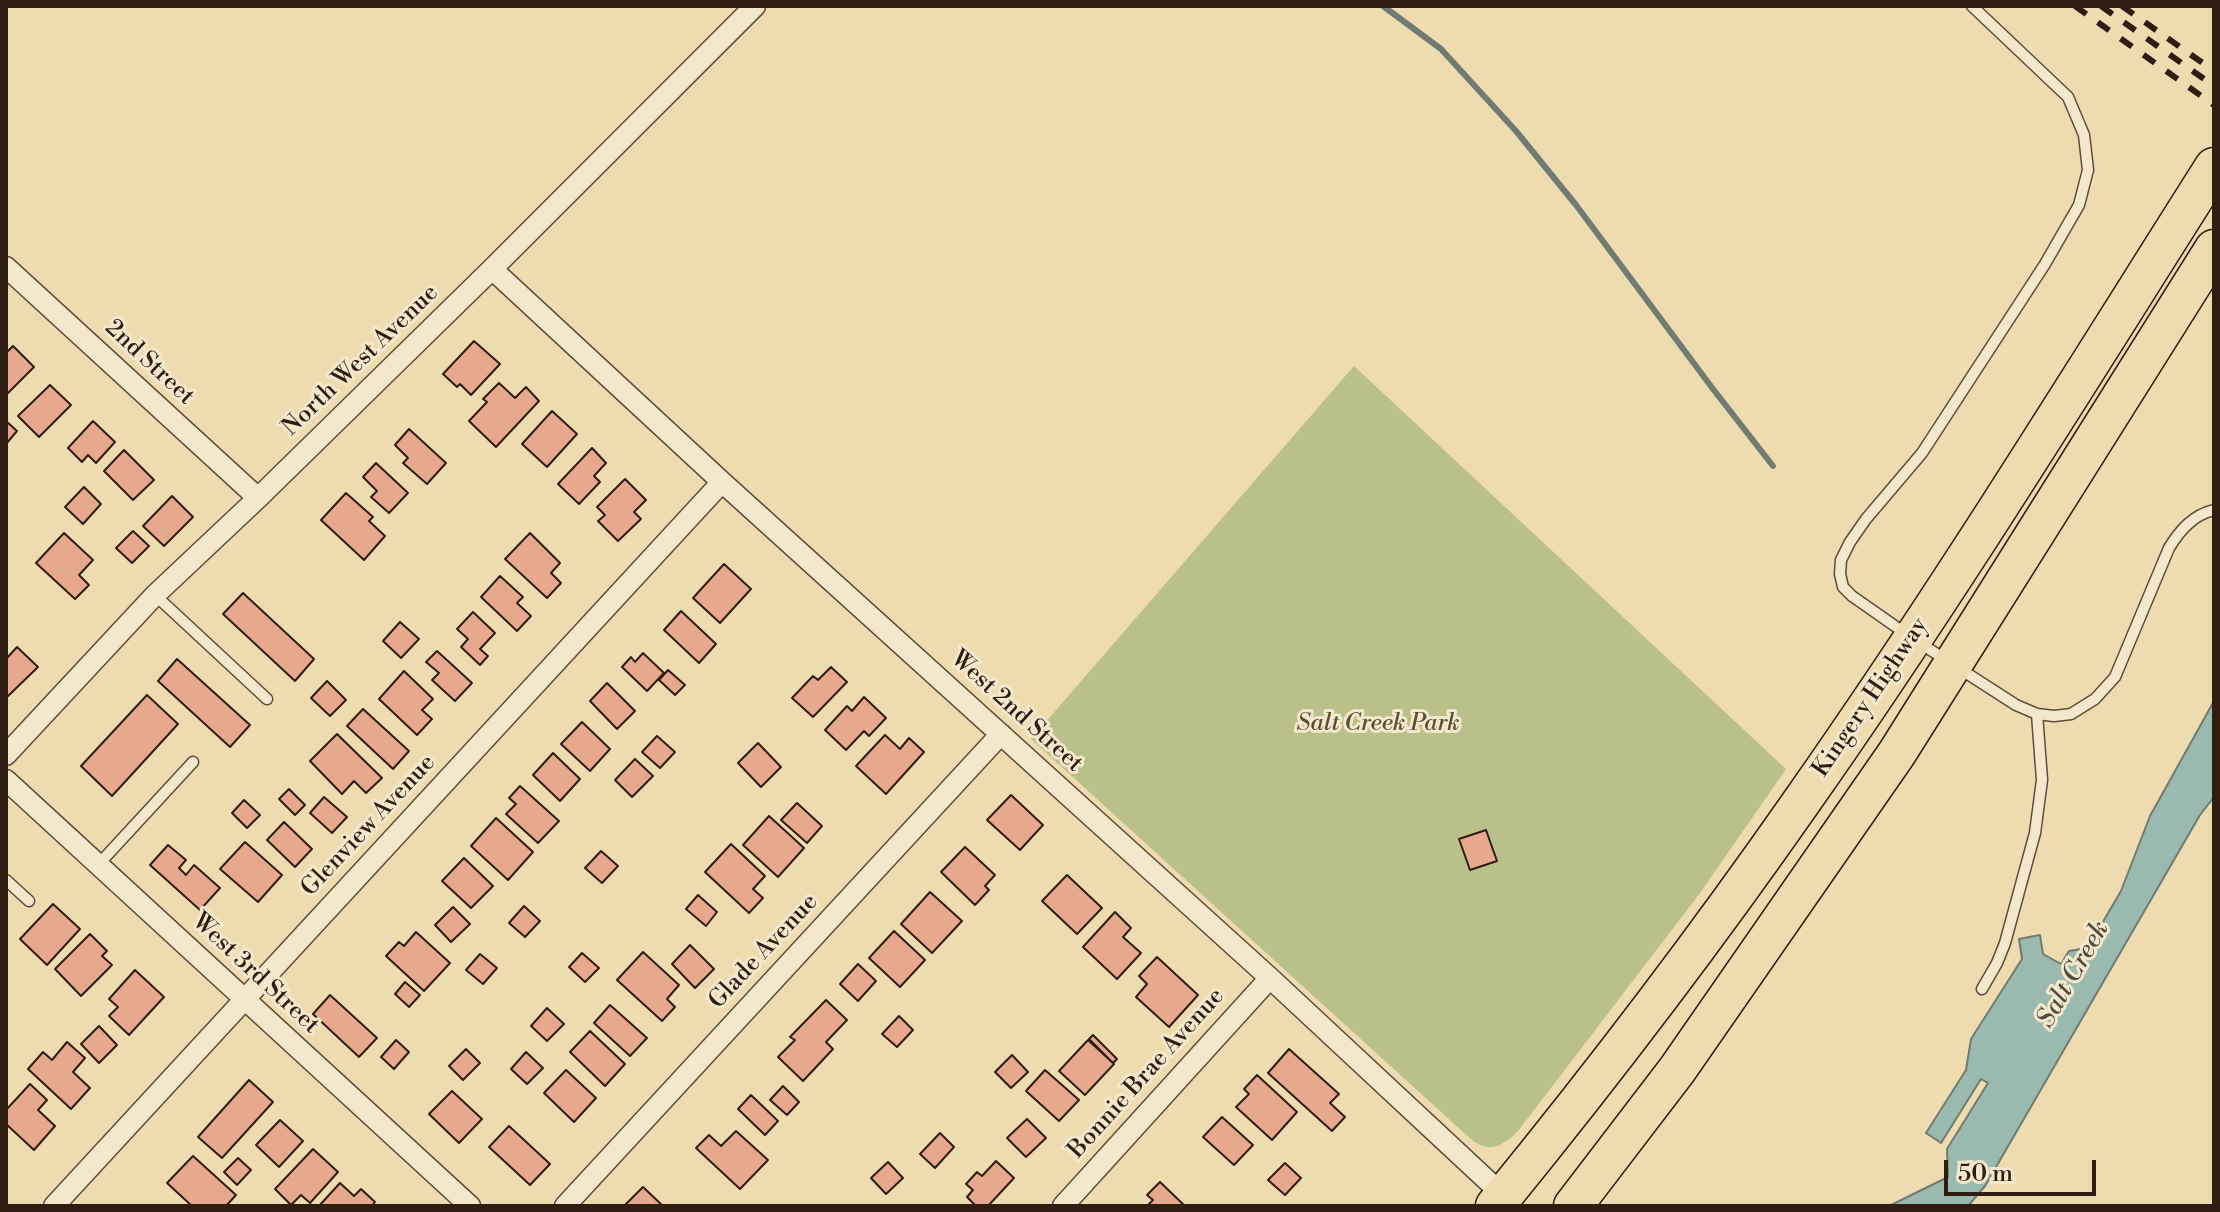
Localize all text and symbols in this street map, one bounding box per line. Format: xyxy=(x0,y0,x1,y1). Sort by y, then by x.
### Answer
street label: North West Avenue xyxy=(277,279,445,443)
street label: 2nd Street xyxy=(98,314,200,412)
street label: Kingery Highway xyxy=(1807,613,1935,783)
street label: West 2nd Street xyxy=(944,645,1088,779)
park label: Salt Creek Park xyxy=(1296,710,1460,738)
street label: Glenview Avenue xyxy=(296,749,442,903)
street label: Glade Avenue xyxy=(703,889,825,1015)
street label: West 3rd Street xyxy=(185,908,325,1040)
water label: Salt Creek xyxy=(2031,916,2117,1034)
street label: Bonnie Brae Avenue xyxy=(1063,983,1231,1165)
scale bar xyxy=(1948,1144,2100,1194)
text: 50 m xyxy=(1958,1159,2013,1189)

